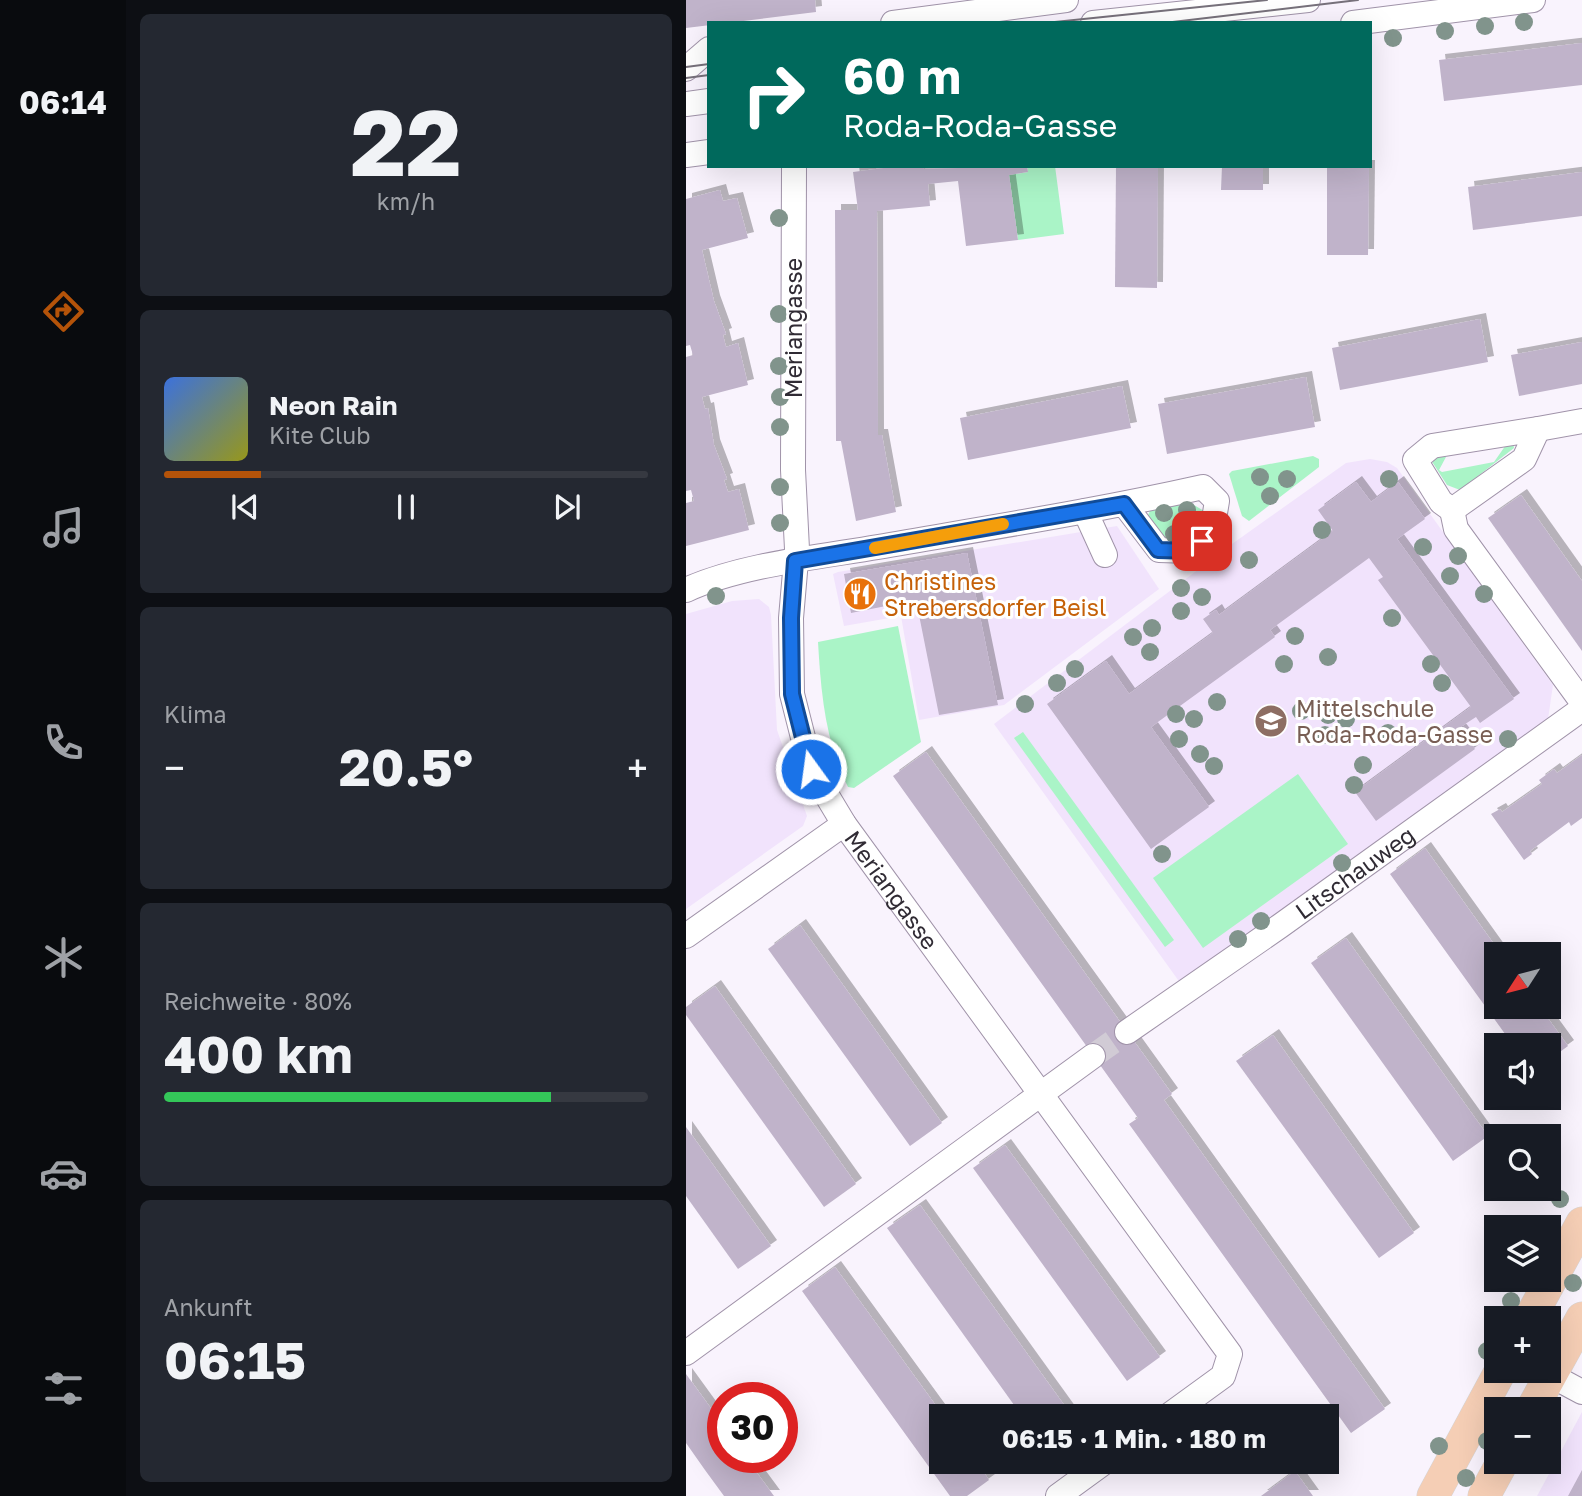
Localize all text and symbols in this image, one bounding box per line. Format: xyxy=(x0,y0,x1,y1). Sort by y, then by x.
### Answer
text: 60 m xyxy=(843,46,961,105)
icon: right xyxy=(728,49,819,140)
text: 06:14 xyxy=(19,83,107,121)
text: 22 xyxy=(350,87,462,196)
text: Roda-Roda-Gasse xyxy=(843,106,1117,144)
text: km/h xyxy=(377,187,435,215)
street label: Meriangasse xyxy=(779,258,807,398)
icon: directions xyxy=(39,287,88,336)
text: Neon Rain xyxy=(269,390,398,421)
text: Kite Club xyxy=(269,421,370,449)
icon: previous xyxy=(226,488,264,526)
icon: pause xyxy=(387,488,425,526)
icon: next xyxy=(548,488,586,526)
icon: music xyxy=(39,503,88,552)
pin xyxy=(1172,511,1232,571)
icon: arrive xyxy=(1183,522,1221,560)
place label: Christines Strebersdorfer Beisl xyxy=(884,567,1106,621)
restaurant icon: Christines Strebersdorfer Beisl xyxy=(841,575,879,613)
place label: Mittelschule Roda-Roda-Gasse xyxy=(1296,694,1493,748)
text: Klima xyxy=(164,700,227,728)
school or university icon: Mittelschule Roda-Roda-Gasse xyxy=(1252,702,1290,740)
icon: phone xyxy=(39,718,88,767)
position arrow xyxy=(774,732,848,806)
text: 20.5° xyxy=(339,735,473,797)
text: − xyxy=(164,745,185,790)
text: + xyxy=(627,745,648,790)
street label: Litschauweg xyxy=(1289,820,1420,925)
street label: Meriangasse xyxy=(839,825,944,955)
icon: climate xyxy=(39,933,88,982)
north arrow xyxy=(1484,942,1561,1018)
map controls xyxy=(1484,942,1561,1474)
text: Reichweite · 80% xyxy=(164,987,352,1015)
text: 400 km xyxy=(164,1022,353,1084)
button: sound xyxy=(1484,1033,1561,1110)
button: search xyxy=(1484,1124,1561,1201)
icon: car xyxy=(39,1149,88,1198)
button: layers xyxy=(1484,1215,1561,1292)
text: Ankunft xyxy=(164,1293,252,1321)
button: + xyxy=(1484,1306,1561,1383)
text: 06:15 xyxy=(164,1328,306,1390)
icon: filters xyxy=(39,1364,88,1413)
speed limit sign: 30 xyxy=(707,1382,798,1473)
button: − xyxy=(1484,1397,1561,1474)
text: 06:15 · 1 Min. · 180 m xyxy=(1002,1423,1266,1454)

